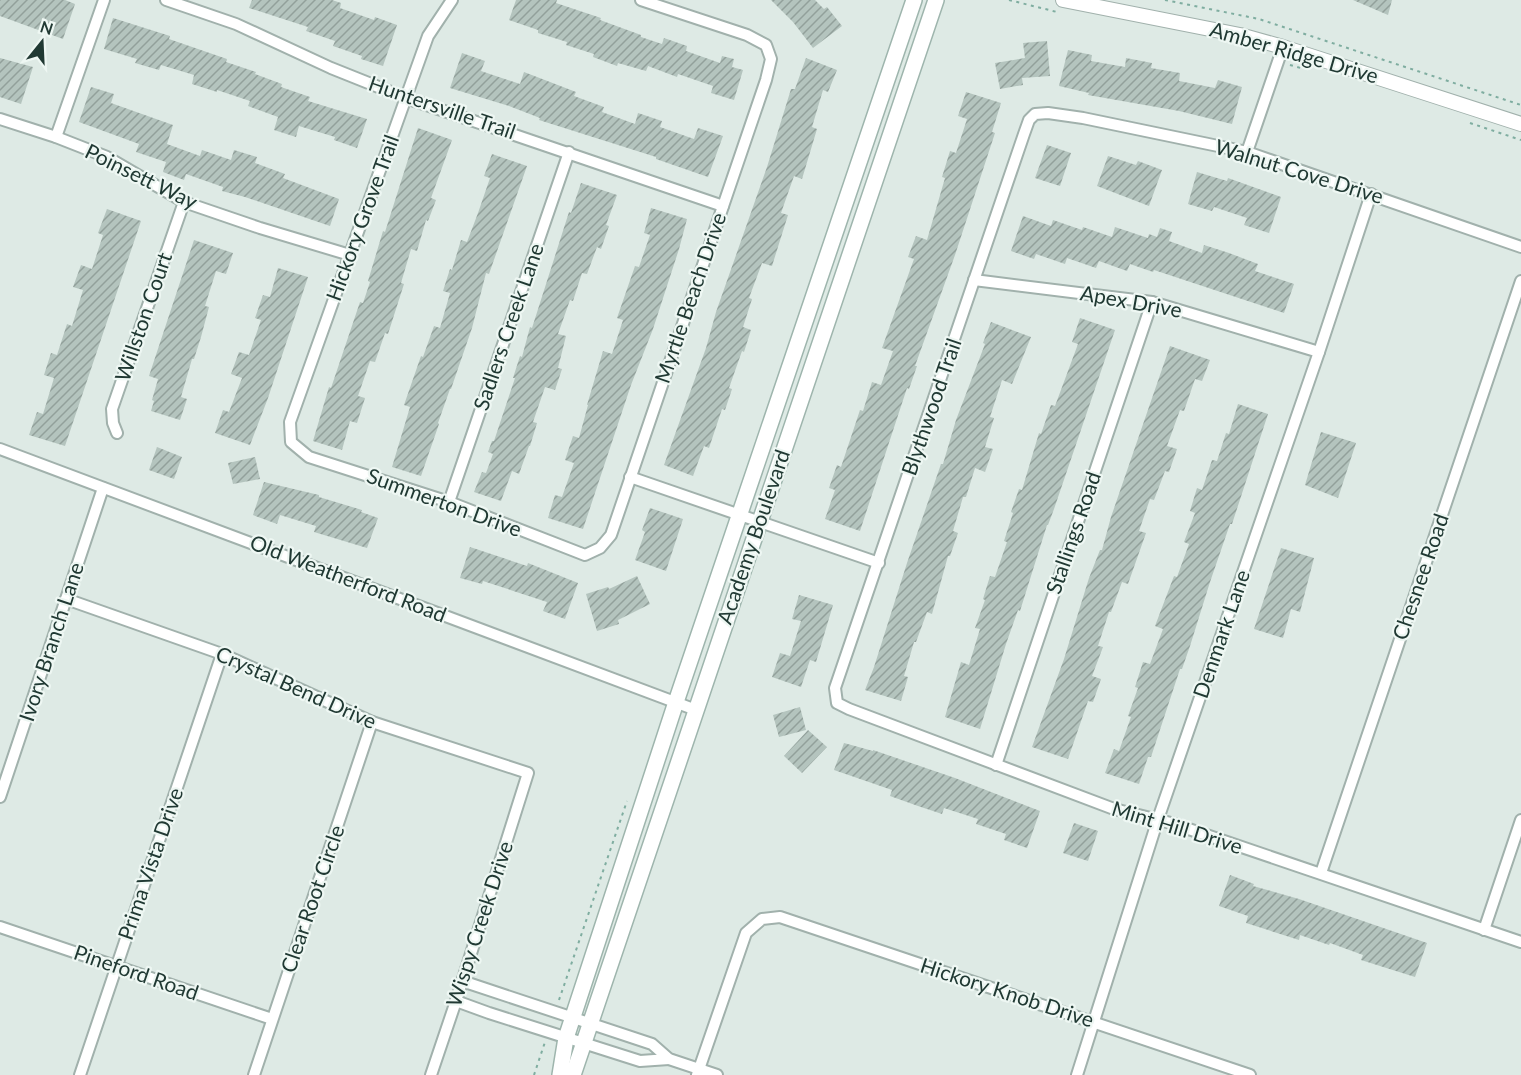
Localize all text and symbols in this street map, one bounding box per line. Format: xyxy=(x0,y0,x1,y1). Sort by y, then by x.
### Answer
north arrow xyxy=(12,12,72,72)
text: N xyxy=(38,16,56,38)
street label: Amber Ridge Drive xyxy=(1207,16,1381,88)
street label: Huntersville Trail xyxy=(366,70,519,143)
street label: Hickory Grove Trail xyxy=(320,131,403,304)
street label: Walnut Cove Drive xyxy=(1212,133,1387,208)
street label: Poinsett Way xyxy=(81,138,202,214)
street label: Myrtle Beach Drive xyxy=(649,209,731,386)
street label: Sadlers Creek Lane xyxy=(467,240,548,413)
street label: Willston Court xyxy=(109,248,176,384)
street label: Apex Drive xyxy=(1078,279,1184,322)
street label: Blythwood Trail xyxy=(895,335,966,478)
street label: Academy Boulevard xyxy=(711,446,794,627)
street label: Summerton Drive xyxy=(364,462,525,541)
street label: Stallings Road xyxy=(1040,468,1105,597)
street label: Chesnee Road xyxy=(1386,510,1453,643)
street label: Old Weatherford Road xyxy=(247,529,450,627)
street label: Ivory Branch Lane xyxy=(13,559,88,724)
street label: Denmark Lane xyxy=(1187,566,1254,701)
street label: Crystal Bend Drive xyxy=(212,640,381,733)
street label: Prima Vista Drive xyxy=(112,784,187,943)
street label: Mint Hill Drive xyxy=(1109,795,1246,858)
street label: Clear Root Circle xyxy=(275,821,349,976)
street label: Wispy Creek Drive xyxy=(440,838,517,1009)
street label: Pineford Road xyxy=(71,939,202,1005)
street label: Hickory Knob Drive xyxy=(918,952,1097,1031)

